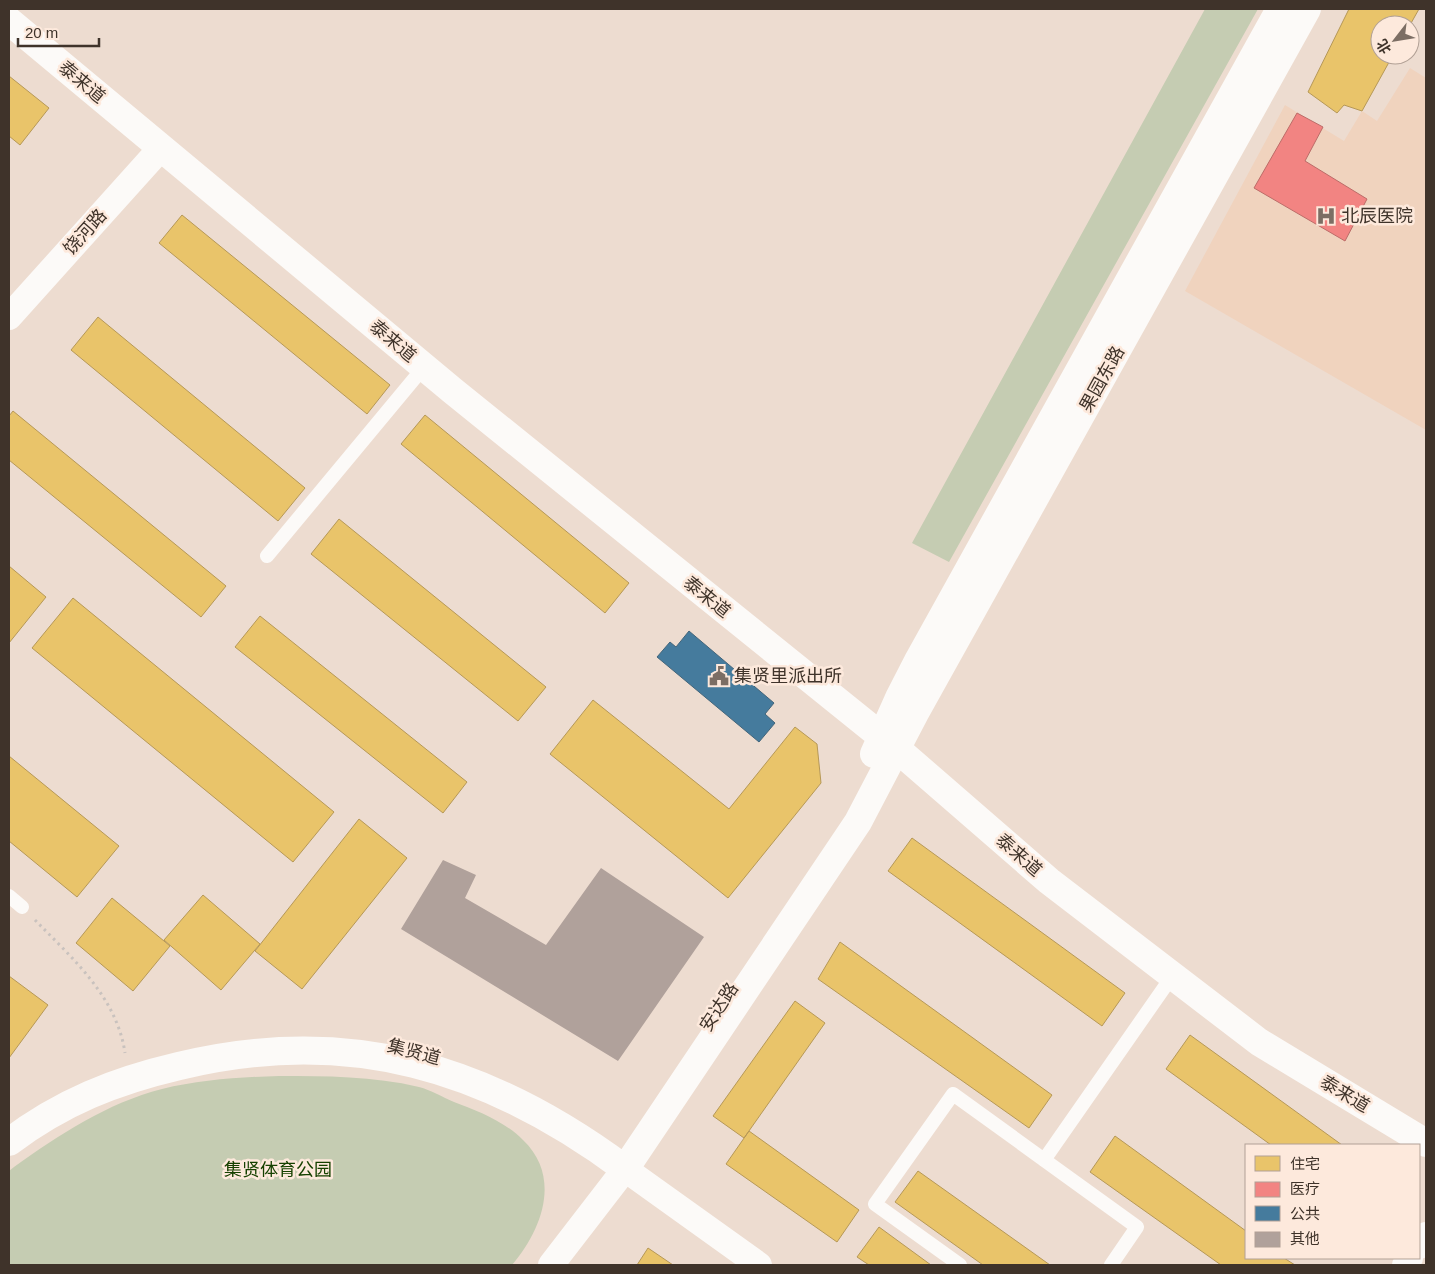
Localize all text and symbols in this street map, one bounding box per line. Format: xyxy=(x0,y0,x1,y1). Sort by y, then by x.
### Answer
scale bar xyxy=(18,15,99,47)
north arrow xyxy=(1370,15,1420,65)
text: 20 m xyxy=(25,24,58,41)
text: 北 xyxy=(1373,37,1394,57)
street label: 泰来道 xyxy=(55,57,109,107)
street label: 饶河路 xyxy=(60,205,110,259)
hospital icon: 北辰医院 xyxy=(1315,205,1337,227)
place label: 北辰医院 xyxy=(1341,206,1413,226)
street label: 泰来道 xyxy=(366,316,420,366)
street label: 果园东路 xyxy=(1076,343,1128,415)
street label: 泰来道 xyxy=(680,572,734,622)
public building icon: 集贤里派出所 xyxy=(708,665,730,687)
place label: 集贤里派出所 xyxy=(734,666,842,686)
street label: 泰来道 xyxy=(992,830,1046,880)
street label: 安达路 xyxy=(696,979,742,1035)
street label: 集贤道 xyxy=(385,1035,443,1069)
street label: 泰来道 xyxy=(1317,1072,1373,1116)
legend xyxy=(1245,1144,1420,1259)
text: 住宅 xyxy=(1290,1155,1320,1172)
park label: 集贤体育公园 xyxy=(224,1160,332,1180)
text: 医疗 xyxy=(1290,1180,1320,1197)
text: 公共 xyxy=(1290,1205,1320,1222)
text: 其他 xyxy=(1290,1230,1320,1247)

